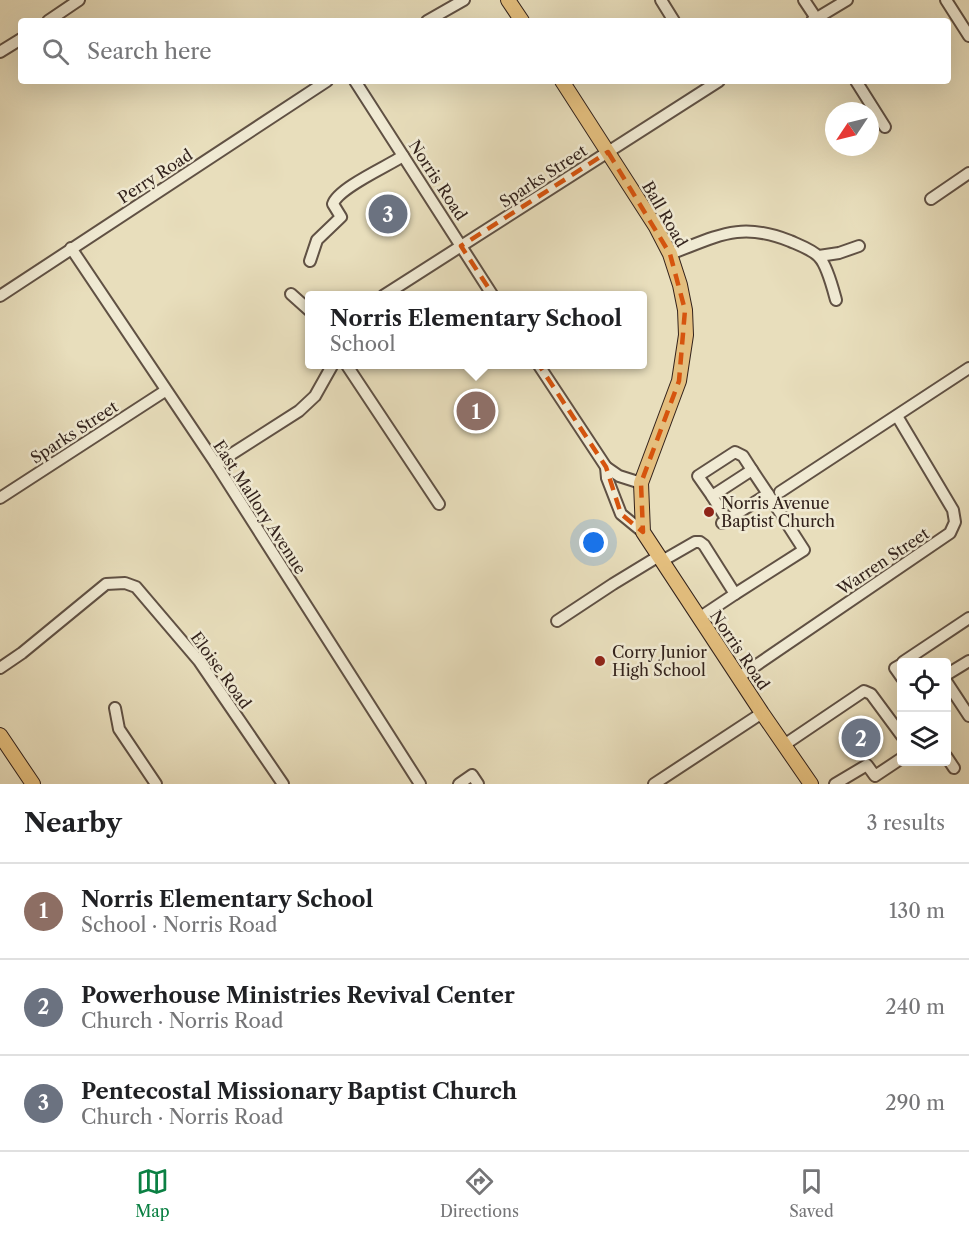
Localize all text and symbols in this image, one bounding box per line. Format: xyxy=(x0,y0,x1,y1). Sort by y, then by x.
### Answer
search box xyxy=(18,18,951,84)
icon: search xyxy=(39,35,72,68)
text: Search here xyxy=(87,38,212,65)
north arrow xyxy=(825,102,879,156)
street label: Norris Road xyxy=(405,136,472,224)
street label: Sparks Street xyxy=(495,140,591,212)
street label: Perry Road xyxy=(114,144,196,207)
street label: Ball Road xyxy=(638,177,692,251)
pin: 3 xyxy=(368,192,408,236)
popup xyxy=(305,291,647,369)
text: Norris Elementary School xyxy=(330,305,622,332)
text: School xyxy=(330,332,395,356)
pin: 1 xyxy=(456,388,496,434)
street label: Sparks Street xyxy=(26,396,122,468)
street label: East Mallory Avenue xyxy=(209,436,311,578)
place label: Norris Avenue Baptist Church xyxy=(721,493,835,531)
marker: Norris Avenue Baptist Church xyxy=(702,505,716,519)
street label: Warren Street xyxy=(832,523,933,600)
your location xyxy=(579,528,608,557)
street label: Norris Road xyxy=(706,606,774,694)
street label: Eloise Road xyxy=(186,628,256,713)
place label: Corry Junior High School xyxy=(612,642,707,680)
marker: Corry Junior High School xyxy=(593,654,607,668)
map controls xyxy=(897,658,951,766)
button: locate xyxy=(897,658,951,712)
button: layers xyxy=(897,712,951,766)
pin: 2 xyxy=(842,716,880,760)
text: Nearby xyxy=(24,807,122,839)
text: 3 results xyxy=(867,811,945,835)
text: Norris Elementary School xyxy=(81,886,373,913)
text: 1 xyxy=(39,899,48,923)
text: 130 m xyxy=(889,899,945,923)
text: School · Norris Road xyxy=(81,913,277,937)
text: Powerhouse Ministries Revival Center xyxy=(81,982,515,1009)
text: 2 xyxy=(38,995,49,1019)
text: 240 m xyxy=(885,995,945,1019)
text: Church · Norris Road xyxy=(81,1009,283,1033)
text: Pentecostal Missionary Baptist Church xyxy=(81,1078,517,1105)
text: 3 xyxy=(38,1091,49,1115)
text: 290 m xyxy=(885,1091,945,1115)
text: Church · Norris Road xyxy=(81,1105,283,1129)
tab: Map xyxy=(135,1165,170,1221)
tab: Directions xyxy=(440,1165,519,1221)
tab: Saved xyxy=(789,1165,834,1221)

